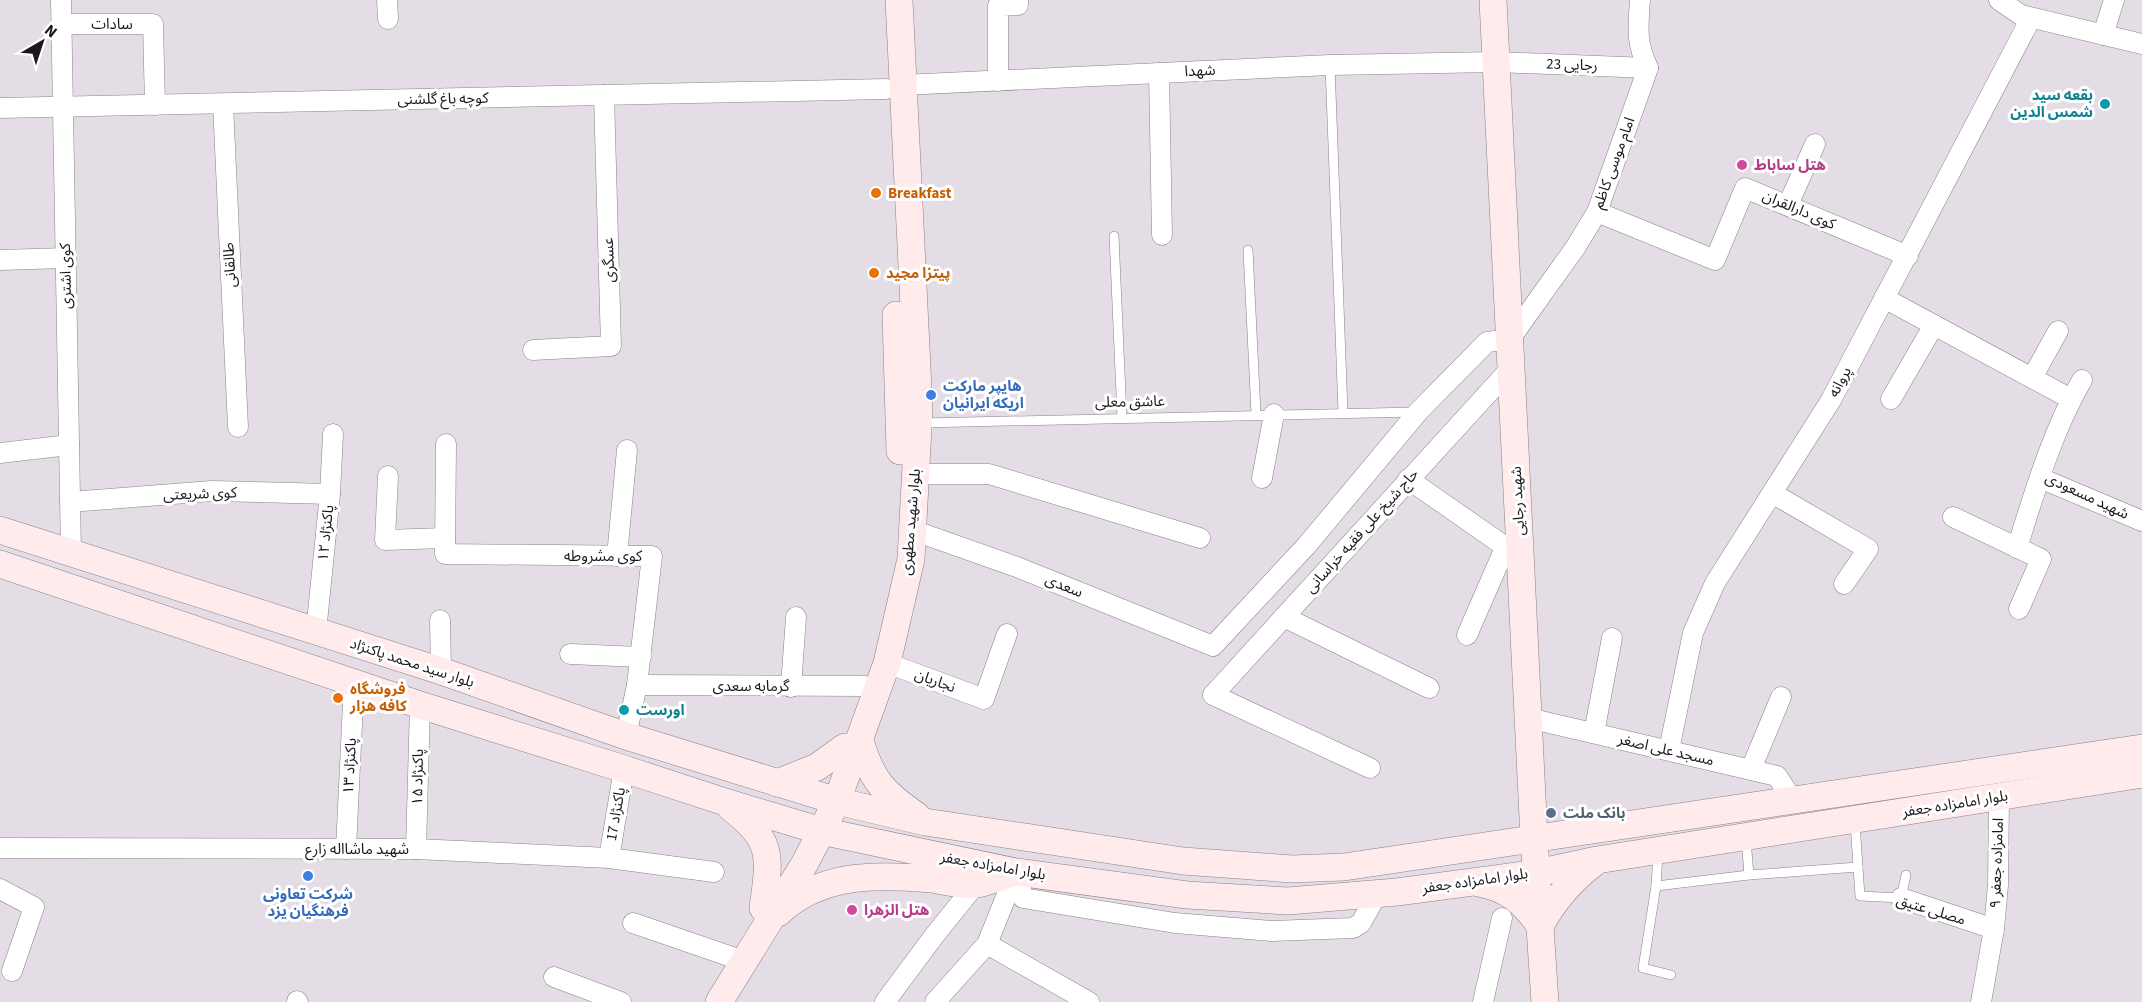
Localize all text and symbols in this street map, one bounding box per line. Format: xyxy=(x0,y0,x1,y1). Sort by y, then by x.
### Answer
north arrow xyxy=(12,12,72,72)
street label: سادات xyxy=(91,14,133,35)
text: N xyxy=(40,19,62,43)
street label: رجایی 23 xyxy=(1546,54,1598,76)
street label: شهدا xyxy=(1184,60,1216,82)
place label: بقعه سید شمس الدین xyxy=(2010,85,2093,123)
street label: کوچه باغ گلشنی xyxy=(397,88,490,111)
marker: بقعه سید شمس الدین xyxy=(2098,97,2112,111)
street label: امام موسی کاظم xyxy=(1588,114,1640,212)
place label: هتل ساباط xyxy=(1754,155,1826,176)
marker: هتل ساباط xyxy=(1735,158,1749,172)
place label: Breakfast xyxy=(888,183,952,204)
street label: کوی دارالقران xyxy=(1759,185,1840,235)
marker: Breakfast xyxy=(869,186,883,200)
street label: عسگری xyxy=(598,237,620,283)
street label: کوی اشتری xyxy=(55,242,77,309)
street label: طالقانی xyxy=(218,242,242,288)
place label: پیتزا مجید xyxy=(886,263,950,284)
marker: پیتزا مجید xyxy=(867,266,881,280)
street label: پروانه xyxy=(1823,363,1857,401)
place label: هایپر مارکت اریکه ایرانیان xyxy=(943,376,1024,414)
marker: هایپر مارکت اریکه ایرانیان xyxy=(924,388,938,402)
street label: عاشق معلی xyxy=(1095,391,1166,413)
street label: حاج شیخ علی فقیه خراسانی xyxy=(1300,464,1425,599)
street label: شهید رجایی xyxy=(1506,465,1530,536)
street label: شهید مسعودی xyxy=(2042,467,2132,525)
street label: بلوار شهید مطهری xyxy=(896,468,926,576)
street label: کوی شریعتی xyxy=(163,482,238,506)
street label: پاکنژاد ۱۲ xyxy=(313,504,339,562)
street label: کوی مشروطه xyxy=(564,546,643,567)
street label: سعدی xyxy=(1042,569,1086,603)
street label: بلوار سید محمد پاکنژاد xyxy=(347,633,477,693)
street label: نجاریان xyxy=(912,664,958,698)
street label: گرمابه سعدی xyxy=(712,676,790,697)
place label: فروشگاه کافه هزار xyxy=(349,679,407,717)
marker: فروشگاه کافه هزار xyxy=(331,691,345,705)
place label: اورست xyxy=(636,700,685,721)
marker: اورست xyxy=(617,703,631,717)
street label: مسجد علی اصغر xyxy=(1615,729,1716,771)
street label: پاکنژاد ۱۳ xyxy=(338,737,362,795)
street label: پاکنژاد ۱۵ xyxy=(407,749,429,805)
street label: پاکنژاد 17 xyxy=(601,785,631,843)
street label: بلوار امامزاده جعفر xyxy=(1900,785,2009,823)
place label: بانک ملت xyxy=(1563,803,1626,824)
marker: بانک ملت xyxy=(1544,806,1558,820)
street label: امامزاده جعفر ۹ xyxy=(1985,817,2009,909)
street label: شهید ماشااله زارع xyxy=(305,839,409,861)
street label: بلوار امامزاده جعفر xyxy=(938,846,1047,886)
street label: بلوار امامزاده جعفر xyxy=(1420,863,1529,899)
marker: شرکت تعاونی فرهنگیان یزد xyxy=(301,869,315,883)
place label: شرکت تعاونی فرهنگیان یزد xyxy=(263,884,353,922)
street label: مصلی عتیق xyxy=(1894,890,1968,930)
place label: هتل الزهرا xyxy=(864,900,930,921)
marker: هتل الزهرا xyxy=(845,903,859,917)

